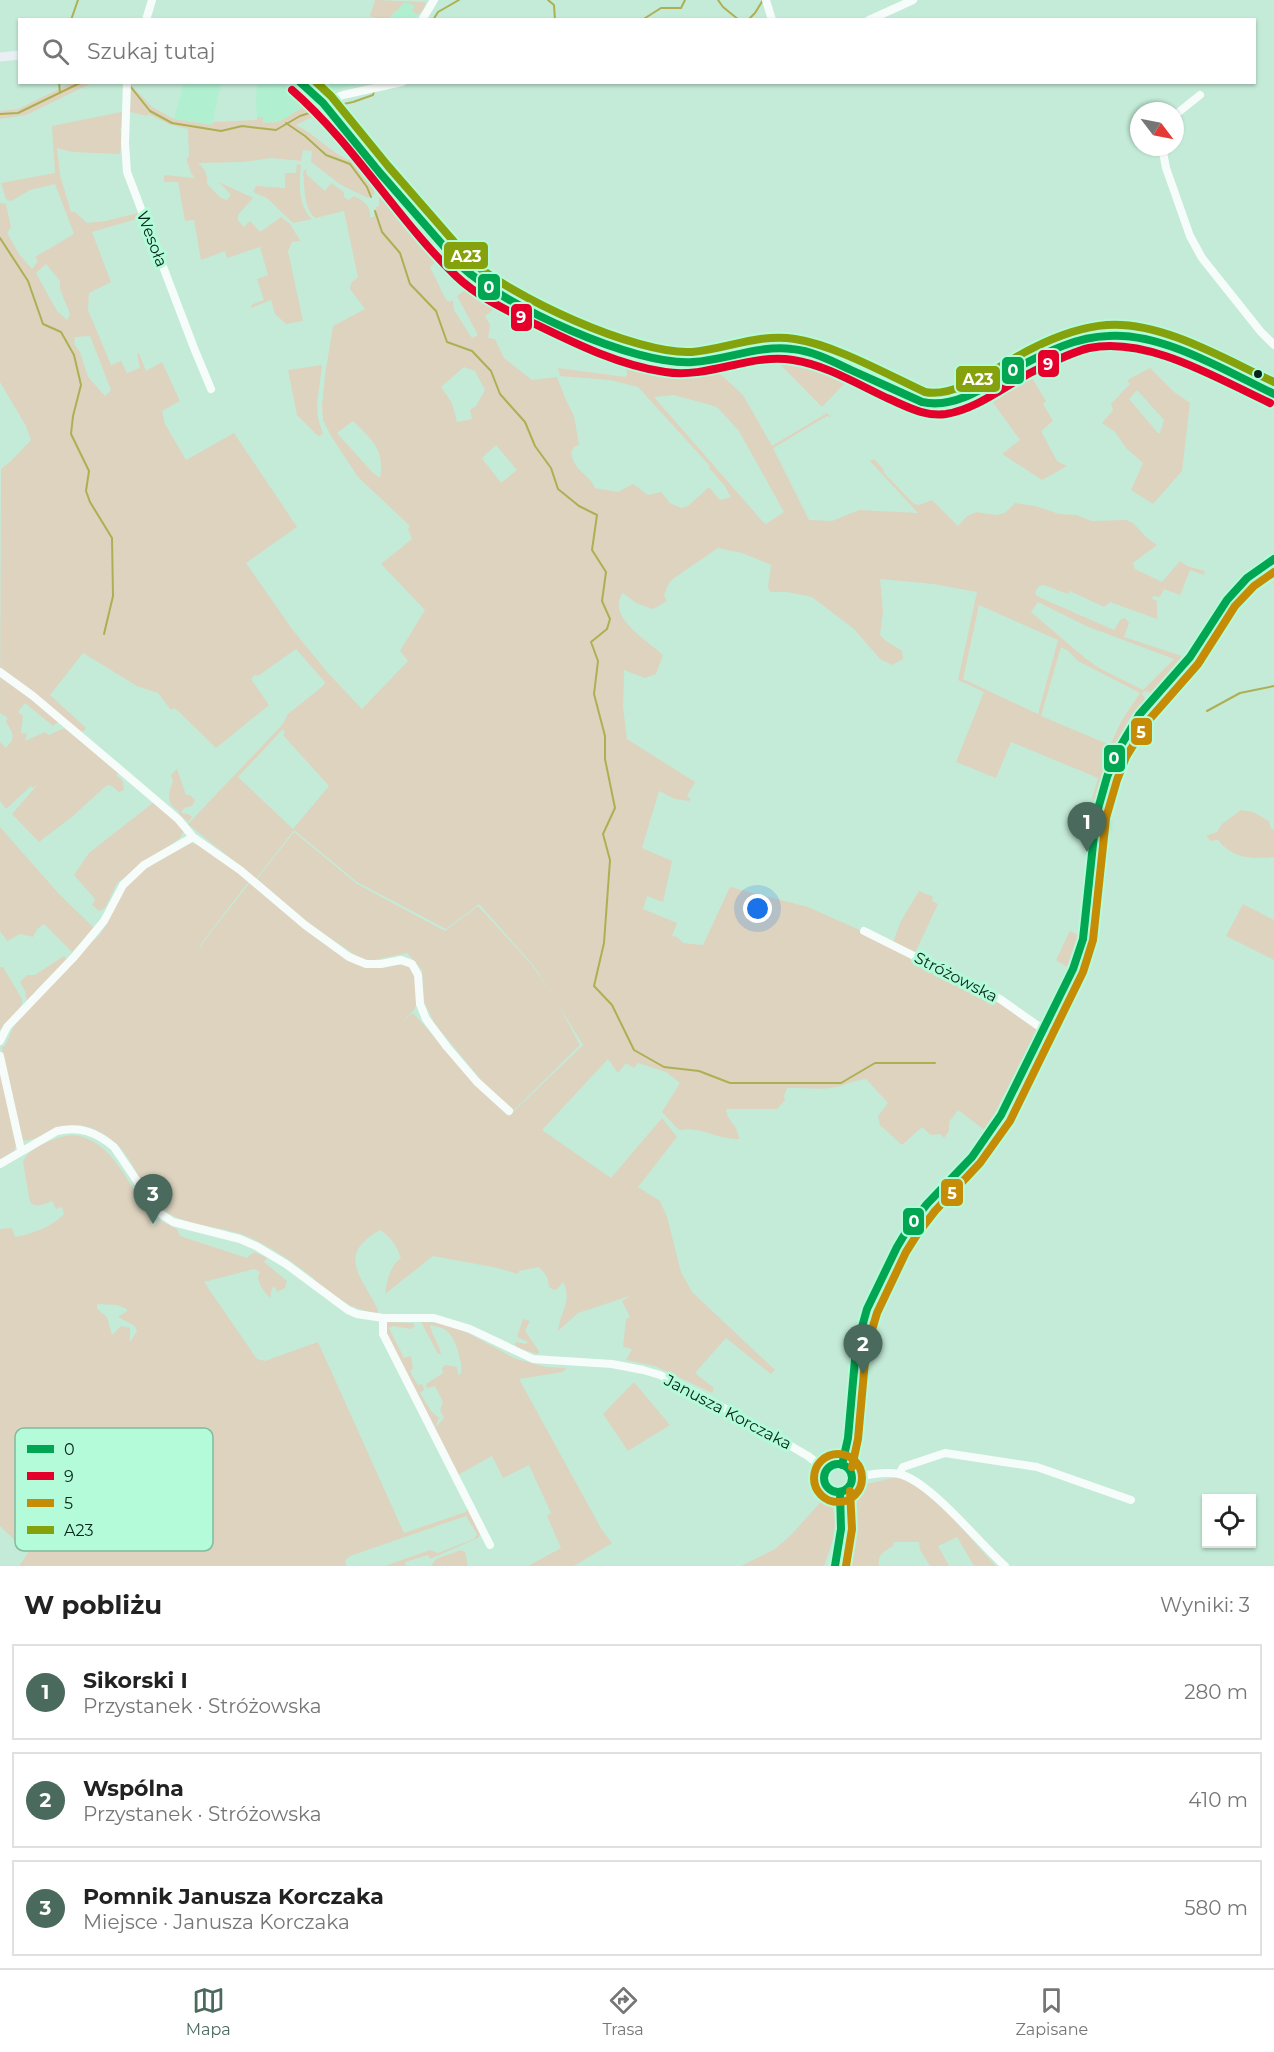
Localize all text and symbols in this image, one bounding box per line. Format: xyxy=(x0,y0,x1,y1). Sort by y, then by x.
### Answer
search box xyxy=(18,18,1256,84)
icon: search xyxy=(39,35,72,68)
text: Szukaj tutaj xyxy=(87,38,215,65)
north arrow xyxy=(1130,102,1184,156)
street label: Wesoła xyxy=(133,208,171,270)
line badge: A23 xyxy=(443,241,489,270)
text: A23 xyxy=(449,247,482,266)
line badge: 0 xyxy=(477,273,501,301)
text: 0 xyxy=(484,278,495,297)
line badge: 9 xyxy=(510,303,533,332)
text: 9 xyxy=(516,308,526,327)
line badge: 9 xyxy=(1037,349,1060,378)
text: 9 xyxy=(1043,355,1053,374)
line badge: 0 xyxy=(1001,356,1025,385)
text: 0 xyxy=(1008,361,1019,380)
line badge: A23 xyxy=(955,365,1001,393)
unlabelled marker xyxy=(1252,368,1264,380)
text: A23 xyxy=(961,370,994,389)
line badge: 5 xyxy=(1130,717,1153,746)
text: 5 xyxy=(1136,723,1146,742)
line badge: 0 xyxy=(1103,744,1126,773)
text: 0 xyxy=(1109,749,1120,768)
pin: 1 xyxy=(1068,802,1106,852)
your location xyxy=(743,894,772,923)
street label: Stróżowska xyxy=(911,948,1001,1006)
pin: 3 xyxy=(134,1174,172,1224)
line badge: 5 xyxy=(940,1178,964,1207)
text: 5 xyxy=(947,1184,957,1203)
line badge: 0 xyxy=(902,1207,925,1236)
text: 0 xyxy=(909,1212,920,1231)
pin: 2 xyxy=(844,1324,882,1374)
street label: Janusza Korczaka xyxy=(660,1370,795,1454)
legend xyxy=(15,1428,213,1551)
text: 0 xyxy=(64,1440,75,1459)
text: 9 xyxy=(64,1467,74,1486)
text: 5 xyxy=(64,1494,73,1513)
map controls xyxy=(1202,1494,1256,1548)
button: locate xyxy=(1202,1494,1256,1548)
text: A23 xyxy=(64,1521,94,1540)
text: W pobliżu xyxy=(24,1589,162,1621)
text: Wyniki: 3 xyxy=(1160,1593,1250,1617)
text: Sikorski I xyxy=(83,1667,188,1694)
text: 1 xyxy=(42,1680,49,1704)
text: 280 m xyxy=(1184,1680,1248,1704)
text: Przystanek · Stróżowska xyxy=(83,1694,322,1718)
text: Wspólna xyxy=(83,1775,184,1802)
text: 2 xyxy=(40,1788,51,1812)
text: 410 m xyxy=(1188,1788,1248,1812)
text: Przystanek · Stróżowska xyxy=(83,1802,322,1826)
text: Pomnik Janusza Korczaka xyxy=(83,1883,384,1910)
text: 3 xyxy=(40,1896,51,1920)
text: 580 m xyxy=(1184,1896,1248,1920)
text: Miejsce · Janusza Korczaka xyxy=(83,1910,350,1934)
tab: Mapa xyxy=(186,1984,231,2039)
tab: Trasa xyxy=(602,1984,644,2039)
tab: Zapisane xyxy=(1015,1984,1088,2039)

